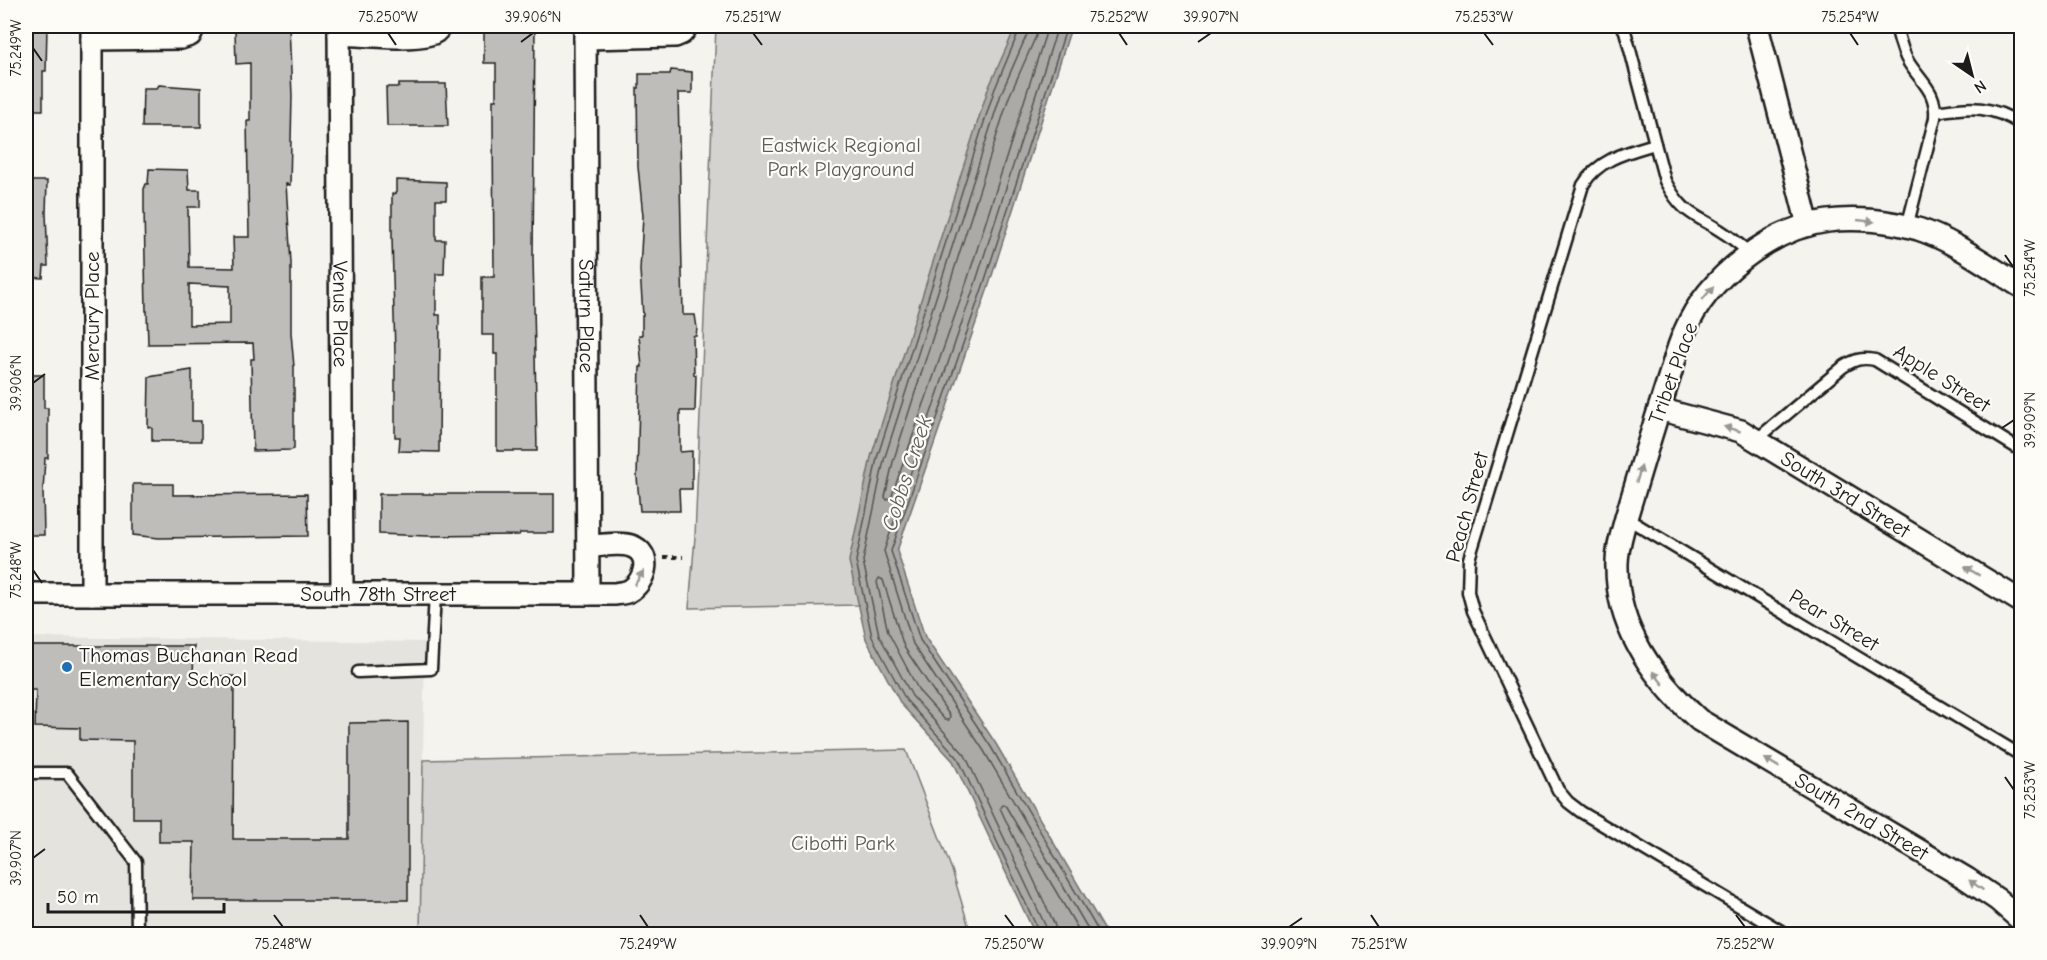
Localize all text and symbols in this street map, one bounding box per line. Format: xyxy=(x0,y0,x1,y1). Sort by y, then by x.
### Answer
text: 75.250°W xyxy=(358,8,418,26)
text: 39.906°N xyxy=(505,8,561,26)
text: 75.251°W xyxy=(725,8,781,26)
text: 75.252°W xyxy=(1090,8,1148,26)
text: 39.907°N xyxy=(1183,8,1239,26)
text: 75.253°W xyxy=(1455,8,1513,26)
text: 75.254°W xyxy=(1821,8,1879,26)
text: 75.249°W xyxy=(7,19,25,77)
north arrow xyxy=(1942,45,2002,105)
text: N xyxy=(1971,76,1989,97)
park label: Eastwick Regional Park Playground xyxy=(761,133,921,181)
one-way arrow xyxy=(1857,216,1876,226)
text: 75.254°W xyxy=(2021,239,2039,297)
street label: Mercury Place xyxy=(80,251,104,381)
street label: Saturn Place xyxy=(574,259,599,373)
street label: Venus Place xyxy=(328,261,353,367)
one-way arrow xyxy=(1702,285,1715,301)
street label: Tribet Place xyxy=(1643,319,1703,427)
street label: Apple Street xyxy=(1889,339,1996,418)
text: 39.906°N xyxy=(7,355,25,411)
text: 39.909°N xyxy=(2021,392,2039,448)
water label: Cobbs Creek xyxy=(876,412,938,534)
one-way arrow xyxy=(1723,423,1741,433)
street label: South 3rd Street xyxy=(1776,446,1915,543)
street label: Peach Street xyxy=(1441,448,1493,565)
one-way arrow xyxy=(1635,465,1644,483)
text: 75.248°W xyxy=(7,542,25,599)
one-way arrow xyxy=(1964,566,1980,577)
one-way arrow xyxy=(634,569,644,586)
street label: South 78th Street xyxy=(300,582,457,606)
street label: Pear Street xyxy=(1785,584,1884,657)
place label: Thomas Buchanan Read Elementary School xyxy=(79,643,298,691)
marker: Thomas Buchanan Read Elementary School xyxy=(60,660,74,674)
one-way arrow xyxy=(1653,670,1665,685)
one-way arrow xyxy=(1764,758,1780,769)
text: 75.253°W xyxy=(2021,761,2039,819)
street label: South 2nd Street xyxy=(1790,768,1934,866)
text: 39.907°N xyxy=(7,830,25,886)
park label: Cibotti Park xyxy=(791,831,895,855)
scale bar xyxy=(48,876,224,914)
one-way arrow xyxy=(1968,879,1984,891)
text: 50 m xyxy=(57,887,99,908)
text: 75.248°W xyxy=(255,935,312,953)
text: 75.249°W xyxy=(619,935,677,953)
text: 75.250°W xyxy=(984,935,1044,953)
text: 39.909°N xyxy=(1261,935,1317,953)
text: 75.251°W xyxy=(1351,935,1407,953)
text: 75.252°W xyxy=(1716,935,1774,953)

